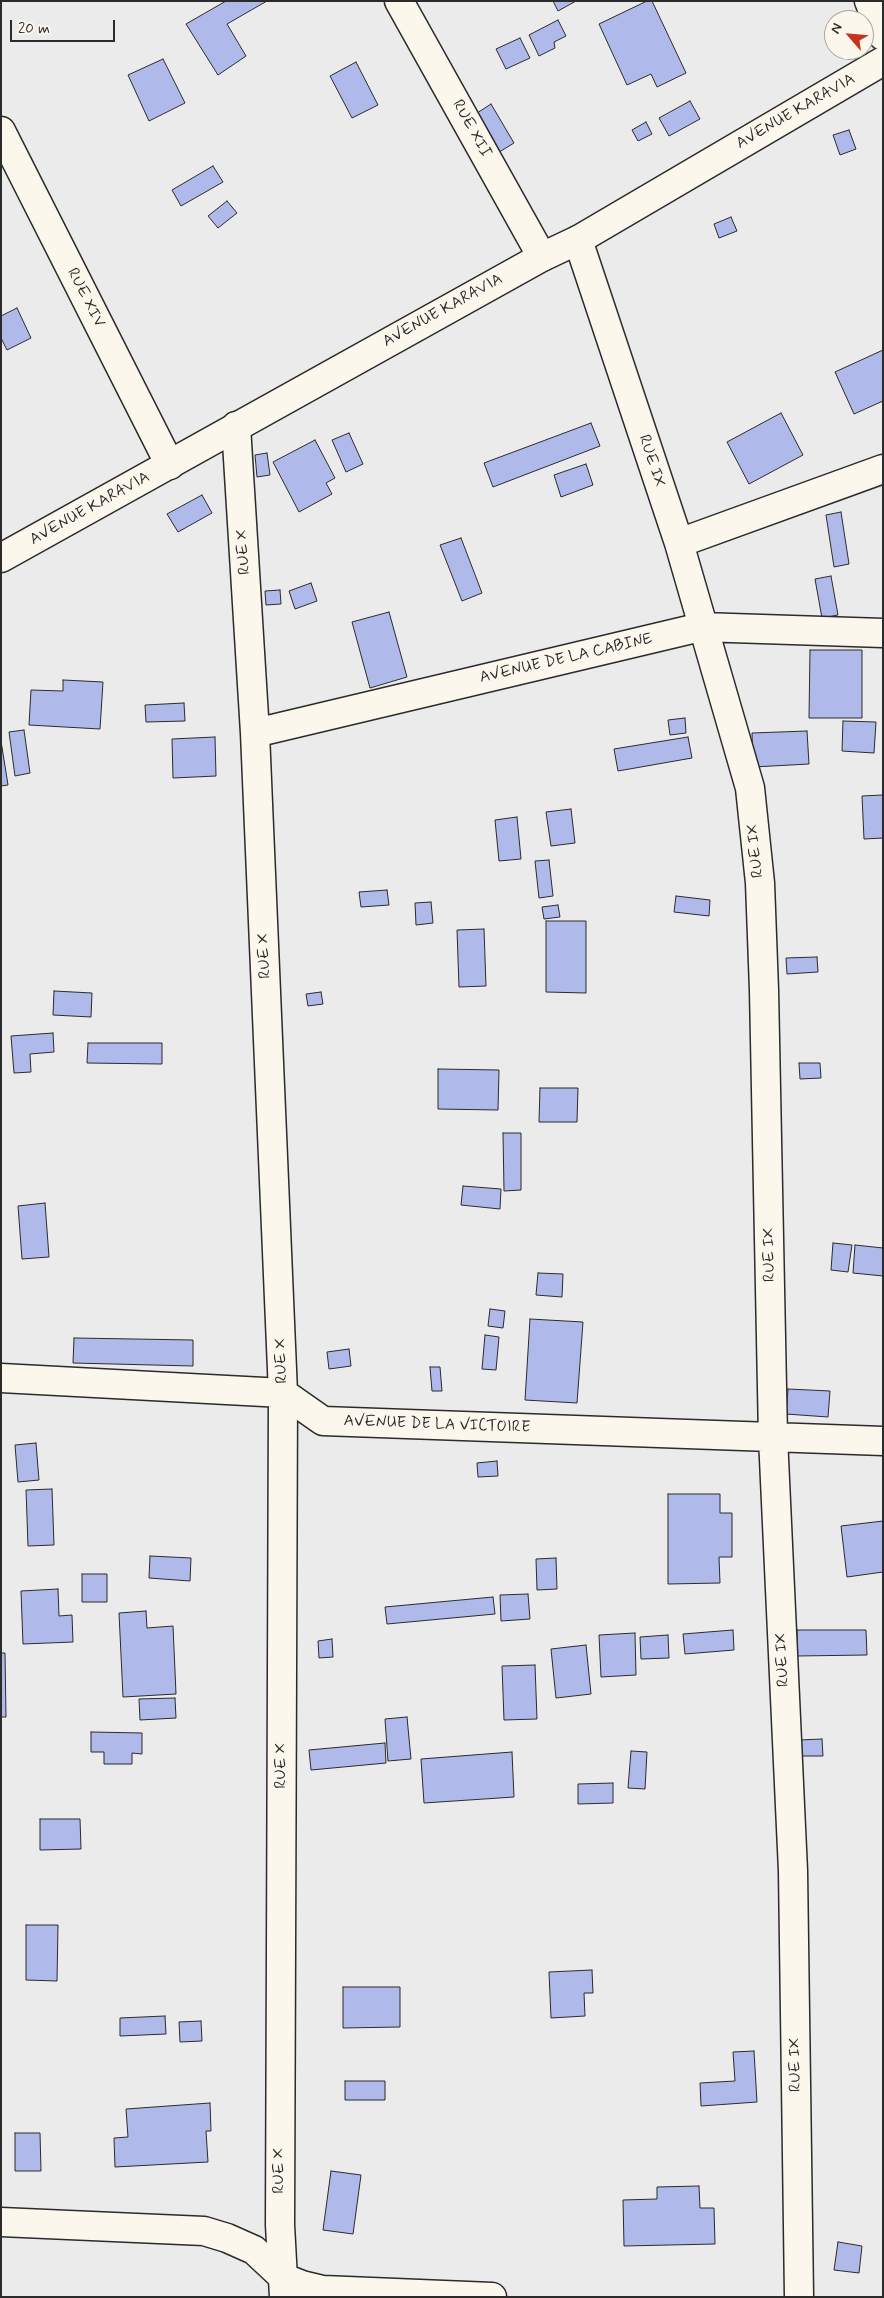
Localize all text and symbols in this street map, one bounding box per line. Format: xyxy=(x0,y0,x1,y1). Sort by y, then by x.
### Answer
scale bar xyxy=(12,10,118,42)
north arrow xyxy=(824,10,874,60)
text: 20 m xyxy=(18,19,50,39)
text: N xyxy=(826,20,847,37)
street label: AVENUE KARAVIA xyxy=(733,70,859,154)
street label: RUE XII xyxy=(447,97,495,161)
street label: RUE XIV xyxy=(62,265,108,331)
street label: AVENUE KARAVIA xyxy=(380,270,506,352)
street label: RUE IX xyxy=(634,432,668,490)
street label: AVENUE KARAVIA xyxy=(27,468,153,550)
street label: RUE X xyxy=(233,529,255,575)
street label: AVENUE DE LA CABINE xyxy=(478,630,654,688)
street label: RUE IX xyxy=(744,823,768,879)
street label: RUE X xyxy=(254,933,276,979)
street label: RUE IX xyxy=(760,1228,780,1282)
street label: RUE X xyxy=(272,1338,292,1384)
street label: AVENUE DE LA VICTOIRE xyxy=(343,1412,531,1438)
street label: RUE IX xyxy=(772,1633,794,1687)
street label: RUE X xyxy=(272,1743,292,1789)
street label: RUE IX xyxy=(786,2038,806,2092)
street label: RUE X xyxy=(270,2148,290,2194)

